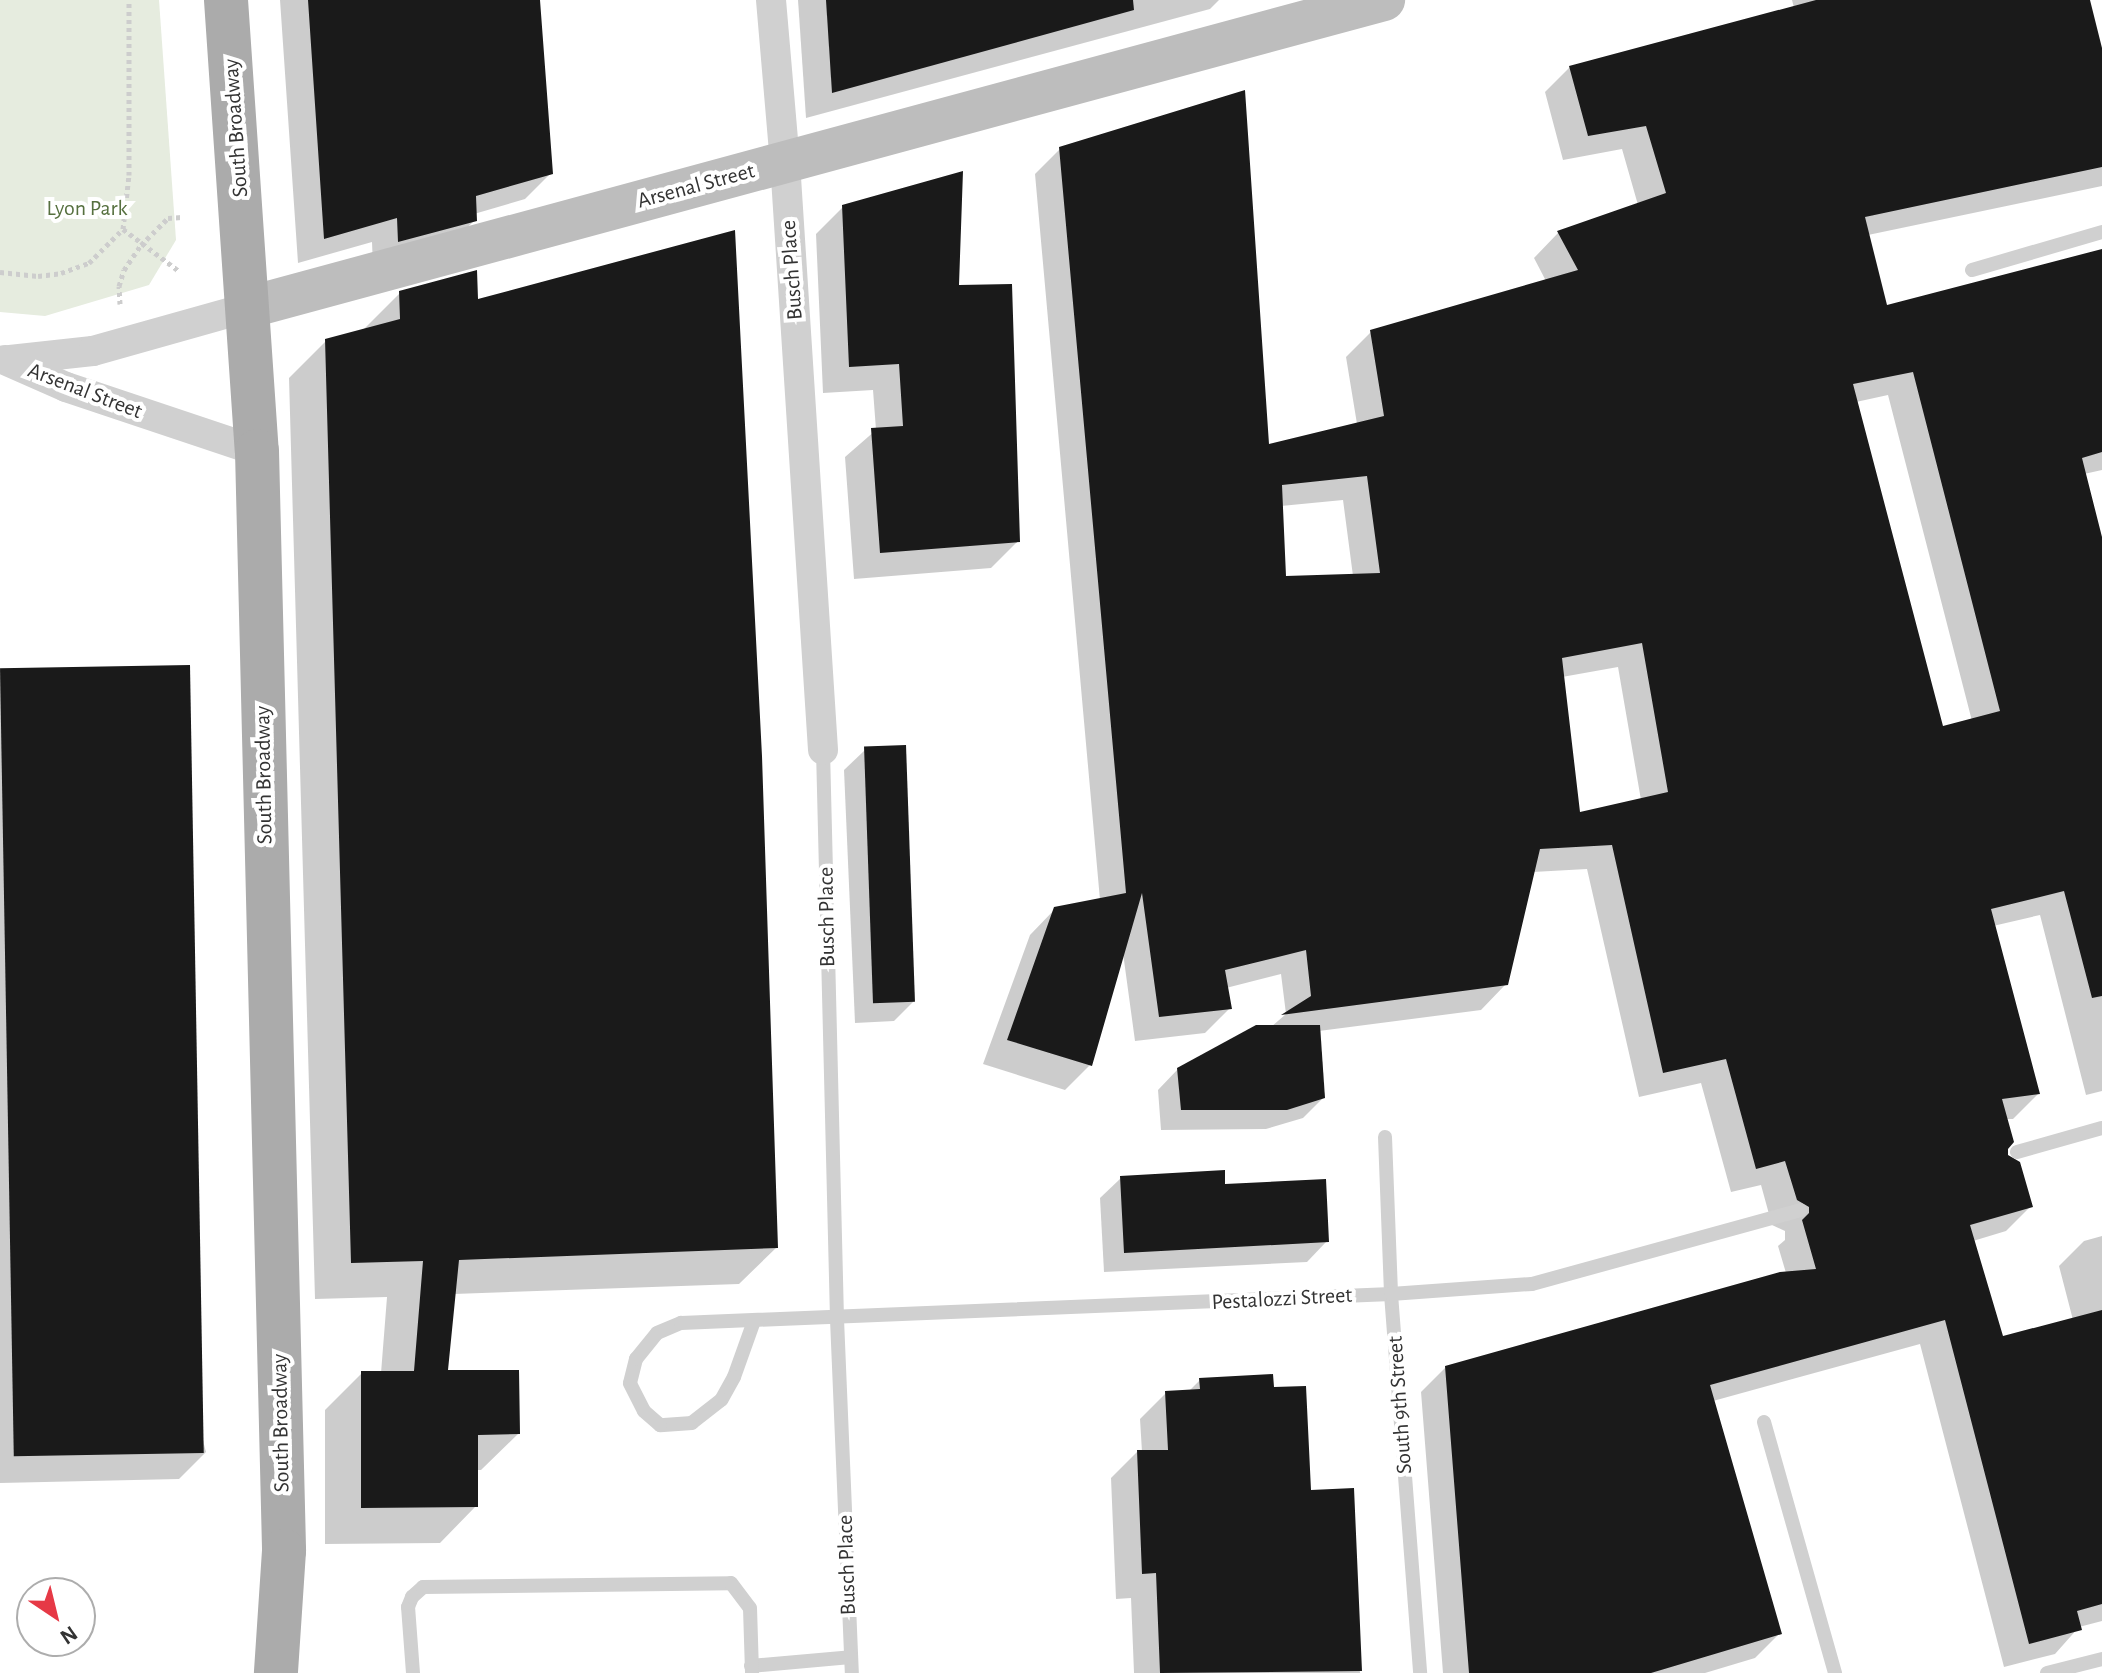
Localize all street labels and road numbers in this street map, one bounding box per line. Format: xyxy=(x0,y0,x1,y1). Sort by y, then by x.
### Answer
street label: South Broadway xyxy=(218,58,254,198)
street label: Arsenal Street xyxy=(635,158,757,214)
street label: Busch Place xyxy=(775,219,809,321)
street label: Arsenal Street xyxy=(24,357,146,425)
street label: South Broadway xyxy=(250,705,278,845)
street label: Busch Place xyxy=(813,867,841,967)
street label: Pestalozzi Street xyxy=(1211,1282,1353,1316)
street label: South 9th Street xyxy=(1382,1335,1418,1475)
street label: South Broadway xyxy=(267,1353,295,1493)
street label: Busch Place xyxy=(832,1514,862,1616)

